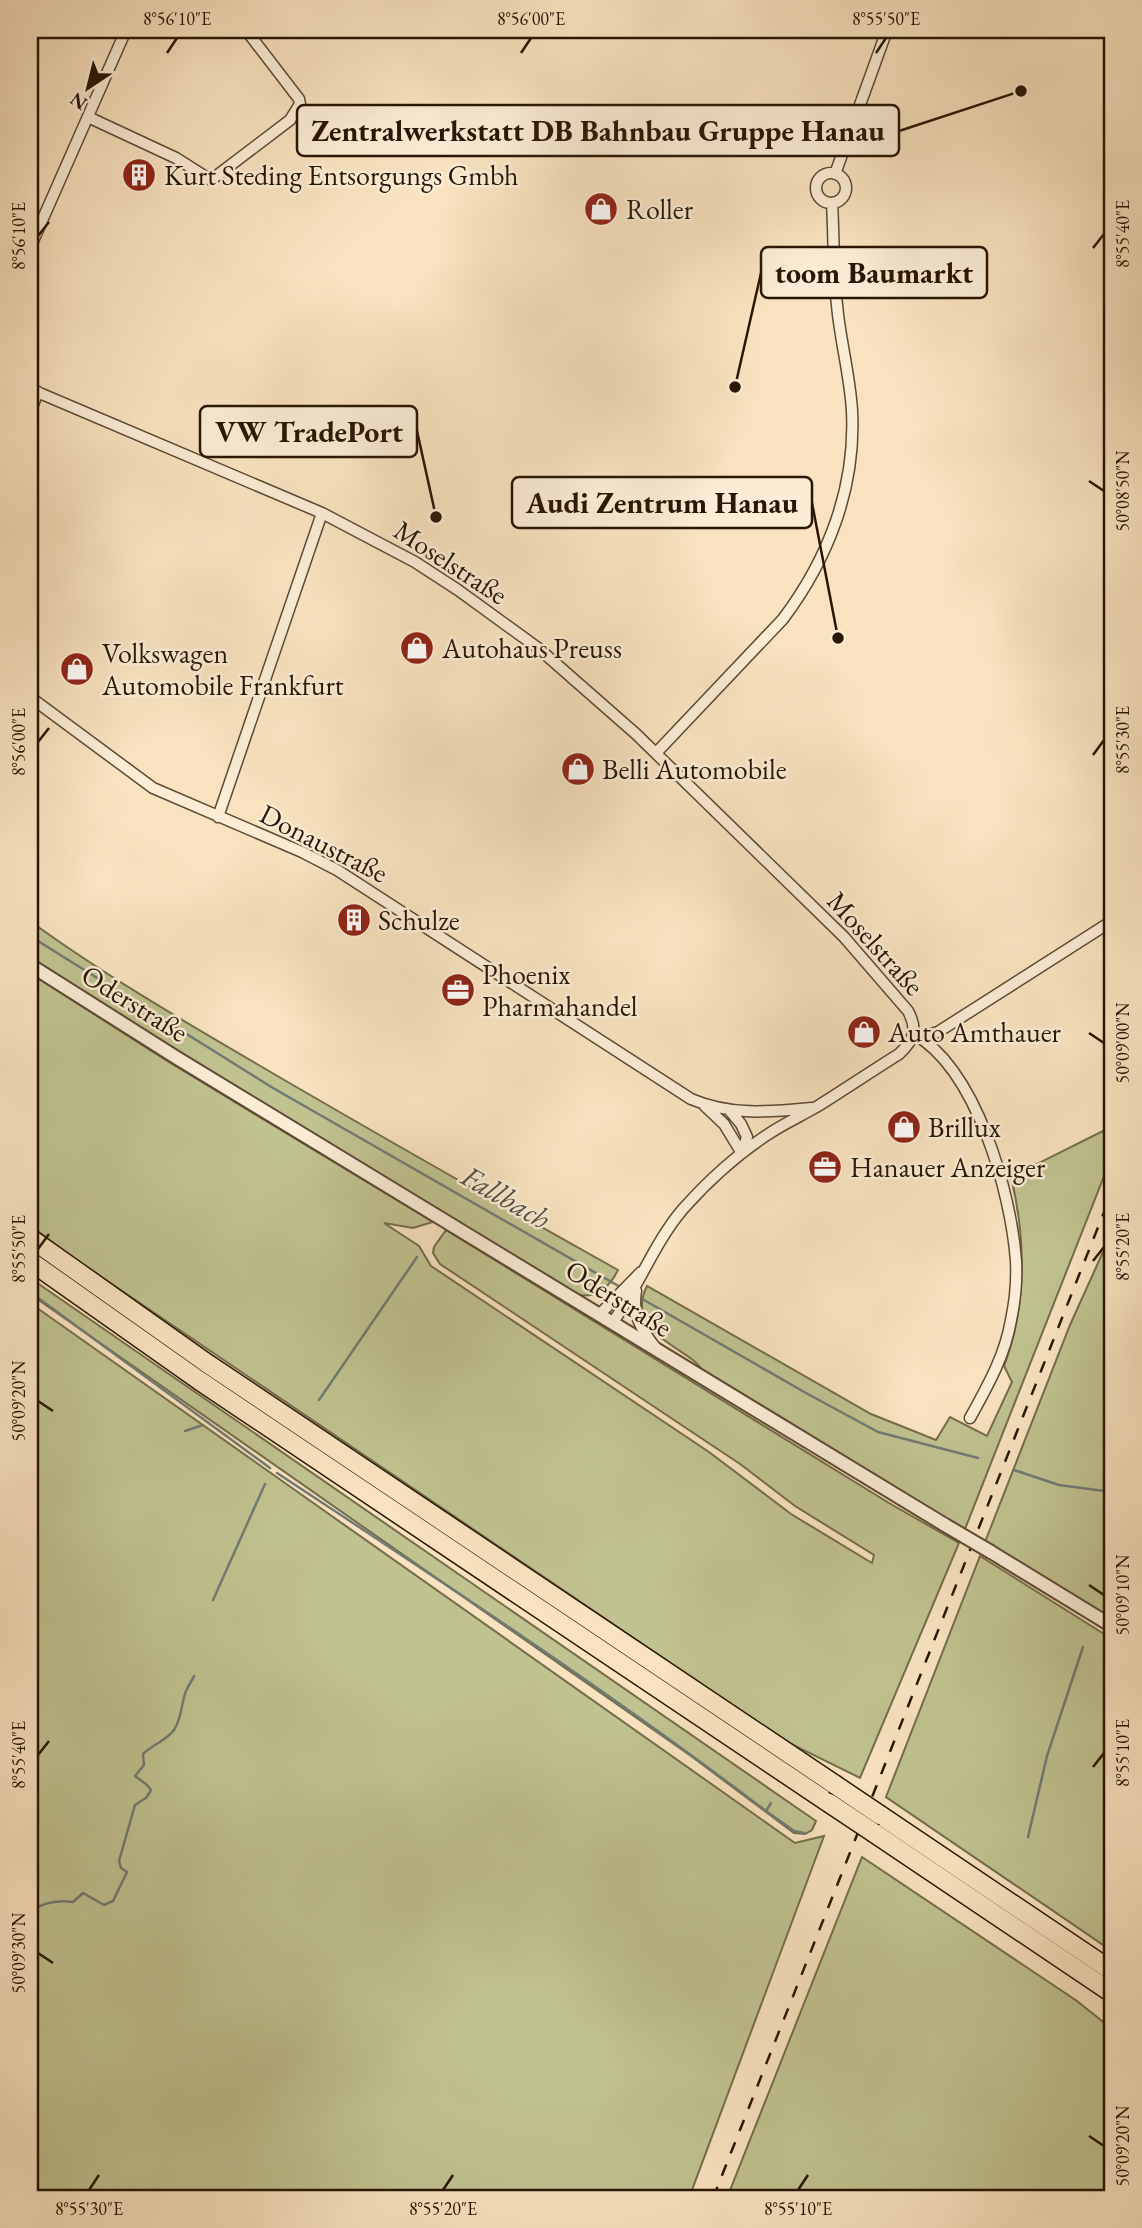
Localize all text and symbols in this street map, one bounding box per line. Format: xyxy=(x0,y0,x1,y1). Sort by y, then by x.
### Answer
text: 8°56'10"E xyxy=(143,7,211,30)
text: 8°56'00"E xyxy=(497,7,565,30)
text: 8°55'50"E xyxy=(852,7,920,30)
north arrow xyxy=(52,52,122,122)
text: N xyxy=(65,87,92,116)
callout: Zentralwerkstatt DB Bahnbau Gruppe Hanau xyxy=(297,105,899,156)
text: Zentralwerkstatt DB Bahnbau Gruppe Hanau xyxy=(311,111,885,150)
building icon: Kurt Steding Entsorgungs Gmbh xyxy=(120,156,158,194)
place label: Kurt Steding Entsorgungs Gmbh xyxy=(164,157,518,193)
shop icon: Roller xyxy=(582,190,620,228)
place label: Roller xyxy=(626,191,694,227)
text: 8°55'40"E xyxy=(1111,200,1134,268)
text: 8°56'10"E xyxy=(7,202,30,270)
callout: toom Baumarkt xyxy=(761,247,987,298)
text: toom Baumarkt xyxy=(775,253,974,292)
callout: VW TradePort xyxy=(200,406,417,457)
text: VW TradePort xyxy=(215,412,404,451)
text: 50°08'50"N xyxy=(1111,450,1134,531)
callout: Audi Zentrum Hanau xyxy=(512,477,812,528)
text: Audi Zentrum Hanau xyxy=(525,483,799,522)
street label: Moselstraße xyxy=(387,512,515,612)
shop icon: Autohaus Preuss xyxy=(398,629,436,667)
place label: Autohaus Preuss xyxy=(441,630,622,666)
place label: Volkswagen Automobile Frankfurt xyxy=(101,635,344,703)
shop icon: Volkswagen Automobile Frankfurt xyxy=(58,650,96,688)
text: 8°55'30"E xyxy=(1111,706,1134,774)
text: 8°56'00"E xyxy=(7,708,30,776)
shop icon: Belli Automobile xyxy=(559,750,597,788)
place label: Belli Automobile xyxy=(602,751,787,787)
street label: Donaustraße xyxy=(254,795,394,891)
street label: Moselstraße xyxy=(820,883,932,1003)
building icon: Schulze xyxy=(335,901,373,939)
place label: Schulze xyxy=(378,902,460,938)
street label: Oderstraße xyxy=(75,956,195,1050)
place label: Phoenix Pharmahandel xyxy=(482,956,638,1024)
office icon: Phoenix Pharmahandel xyxy=(439,971,477,1009)
text: 50°09'00"N xyxy=(1111,1002,1134,1083)
shop icon: Auto Amthauer xyxy=(845,1013,883,1051)
place label: Auto Amthauer xyxy=(887,1014,1062,1050)
shop icon: Brillux xyxy=(885,1108,923,1146)
place label: Brillux xyxy=(928,1109,1001,1145)
office icon: Hanauer Anzeiger xyxy=(806,1148,844,1186)
place label: Hanauer Anzeiger xyxy=(850,1149,1046,1185)
water label: Fallbach xyxy=(454,1156,558,1238)
text: 8°55'20"E xyxy=(1111,1213,1134,1281)
text: 8°55'50"E xyxy=(7,1215,30,1283)
street label: Oderstraße xyxy=(559,1251,679,1345)
text: 50°09'20"N xyxy=(7,1360,30,1441)
text: 50°09'10"N xyxy=(1111,1554,1134,1635)
text: 8°55'10"E xyxy=(1111,1719,1134,1787)
text: 8°55'40"E xyxy=(7,1721,30,1789)
text: 50°09'30"N xyxy=(7,1912,30,1993)
text: 50°09'20"N xyxy=(1111,2105,1134,2186)
text: 8°55'30"E xyxy=(55,2197,123,2220)
text: 8°55'20"E xyxy=(409,2197,477,2220)
text: 8°55'10"E xyxy=(764,2197,832,2220)

